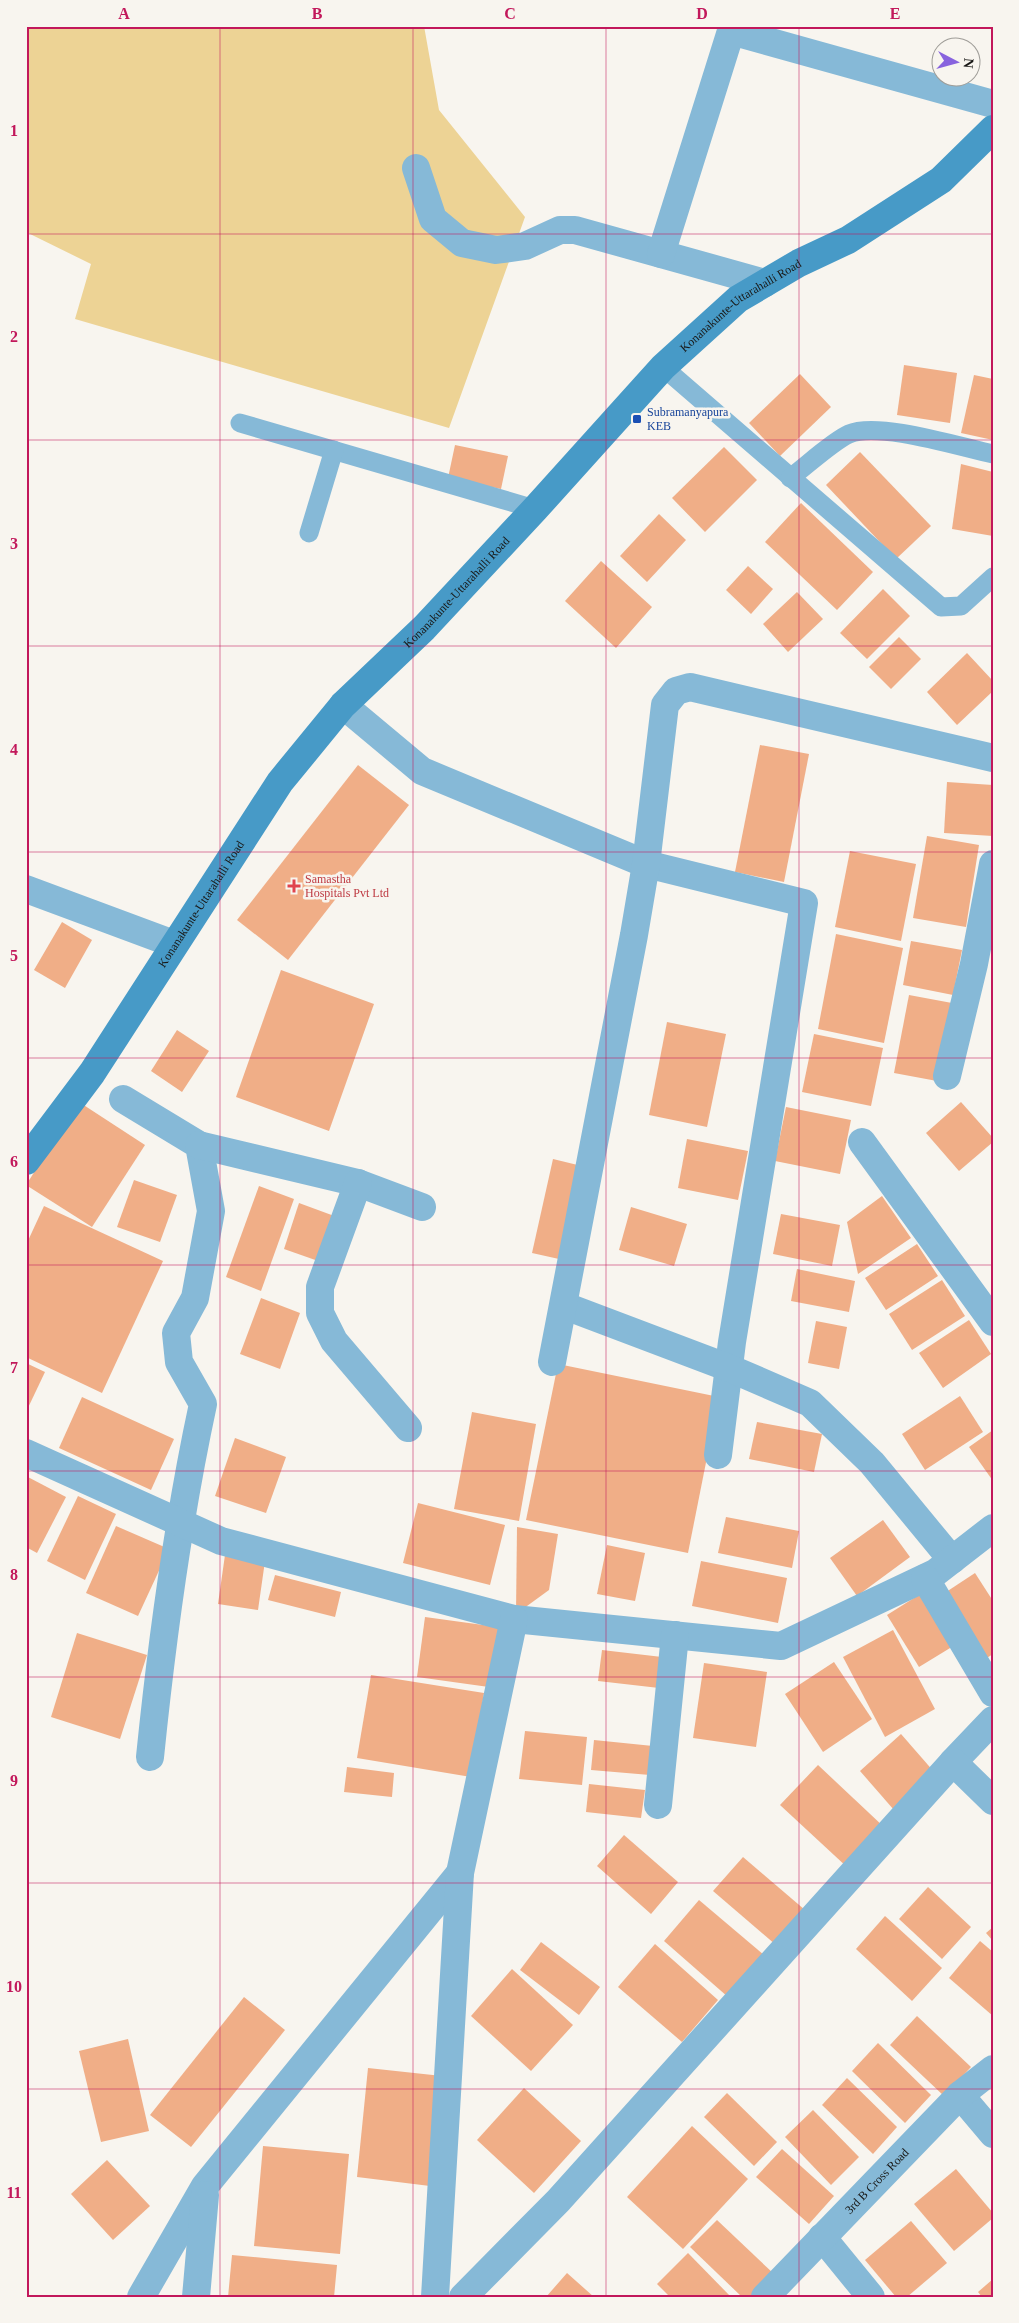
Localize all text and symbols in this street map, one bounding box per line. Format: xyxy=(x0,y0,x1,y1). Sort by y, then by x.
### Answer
text: A xyxy=(118,5,130,22)
text: B xyxy=(312,5,323,22)
text: C xyxy=(504,5,516,22)
text: D xyxy=(696,5,708,22)
text: E xyxy=(890,5,900,22)
north arrow xyxy=(932,38,982,88)
text: N xyxy=(960,57,976,69)
text: 1 xyxy=(10,122,18,139)
street label: Konanakunte-Uttarahalli Road xyxy=(677,256,804,355)
text: 2 xyxy=(10,328,18,345)
place label: Subramanyapura KEB xyxy=(647,405,729,433)
marker: Subramanyapura KEB xyxy=(631,413,643,425)
street label: Konanakunte-Uttarahalli Road xyxy=(401,534,512,651)
text: 3 xyxy=(10,535,18,552)
text: 4 xyxy=(10,741,18,758)
street label: Konanakunte-Uttarahalli Road xyxy=(155,838,247,970)
place label: Samastha Hospitals Pvt Ltd xyxy=(305,872,389,900)
marker: Samastha Hospitals Pvt Ltd xyxy=(287,879,301,893)
text: 5 xyxy=(10,947,18,964)
text: 6 xyxy=(10,1153,18,1170)
text: 7 xyxy=(10,1359,18,1376)
text: 8 xyxy=(10,1566,18,1583)
text: 9 xyxy=(10,1772,18,1789)
text: 10 xyxy=(6,1978,22,1995)
street label: 3rd B Cross Road xyxy=(842,2145,912,2217)
text: 11 xyxy=(6,2184,22,2201)

